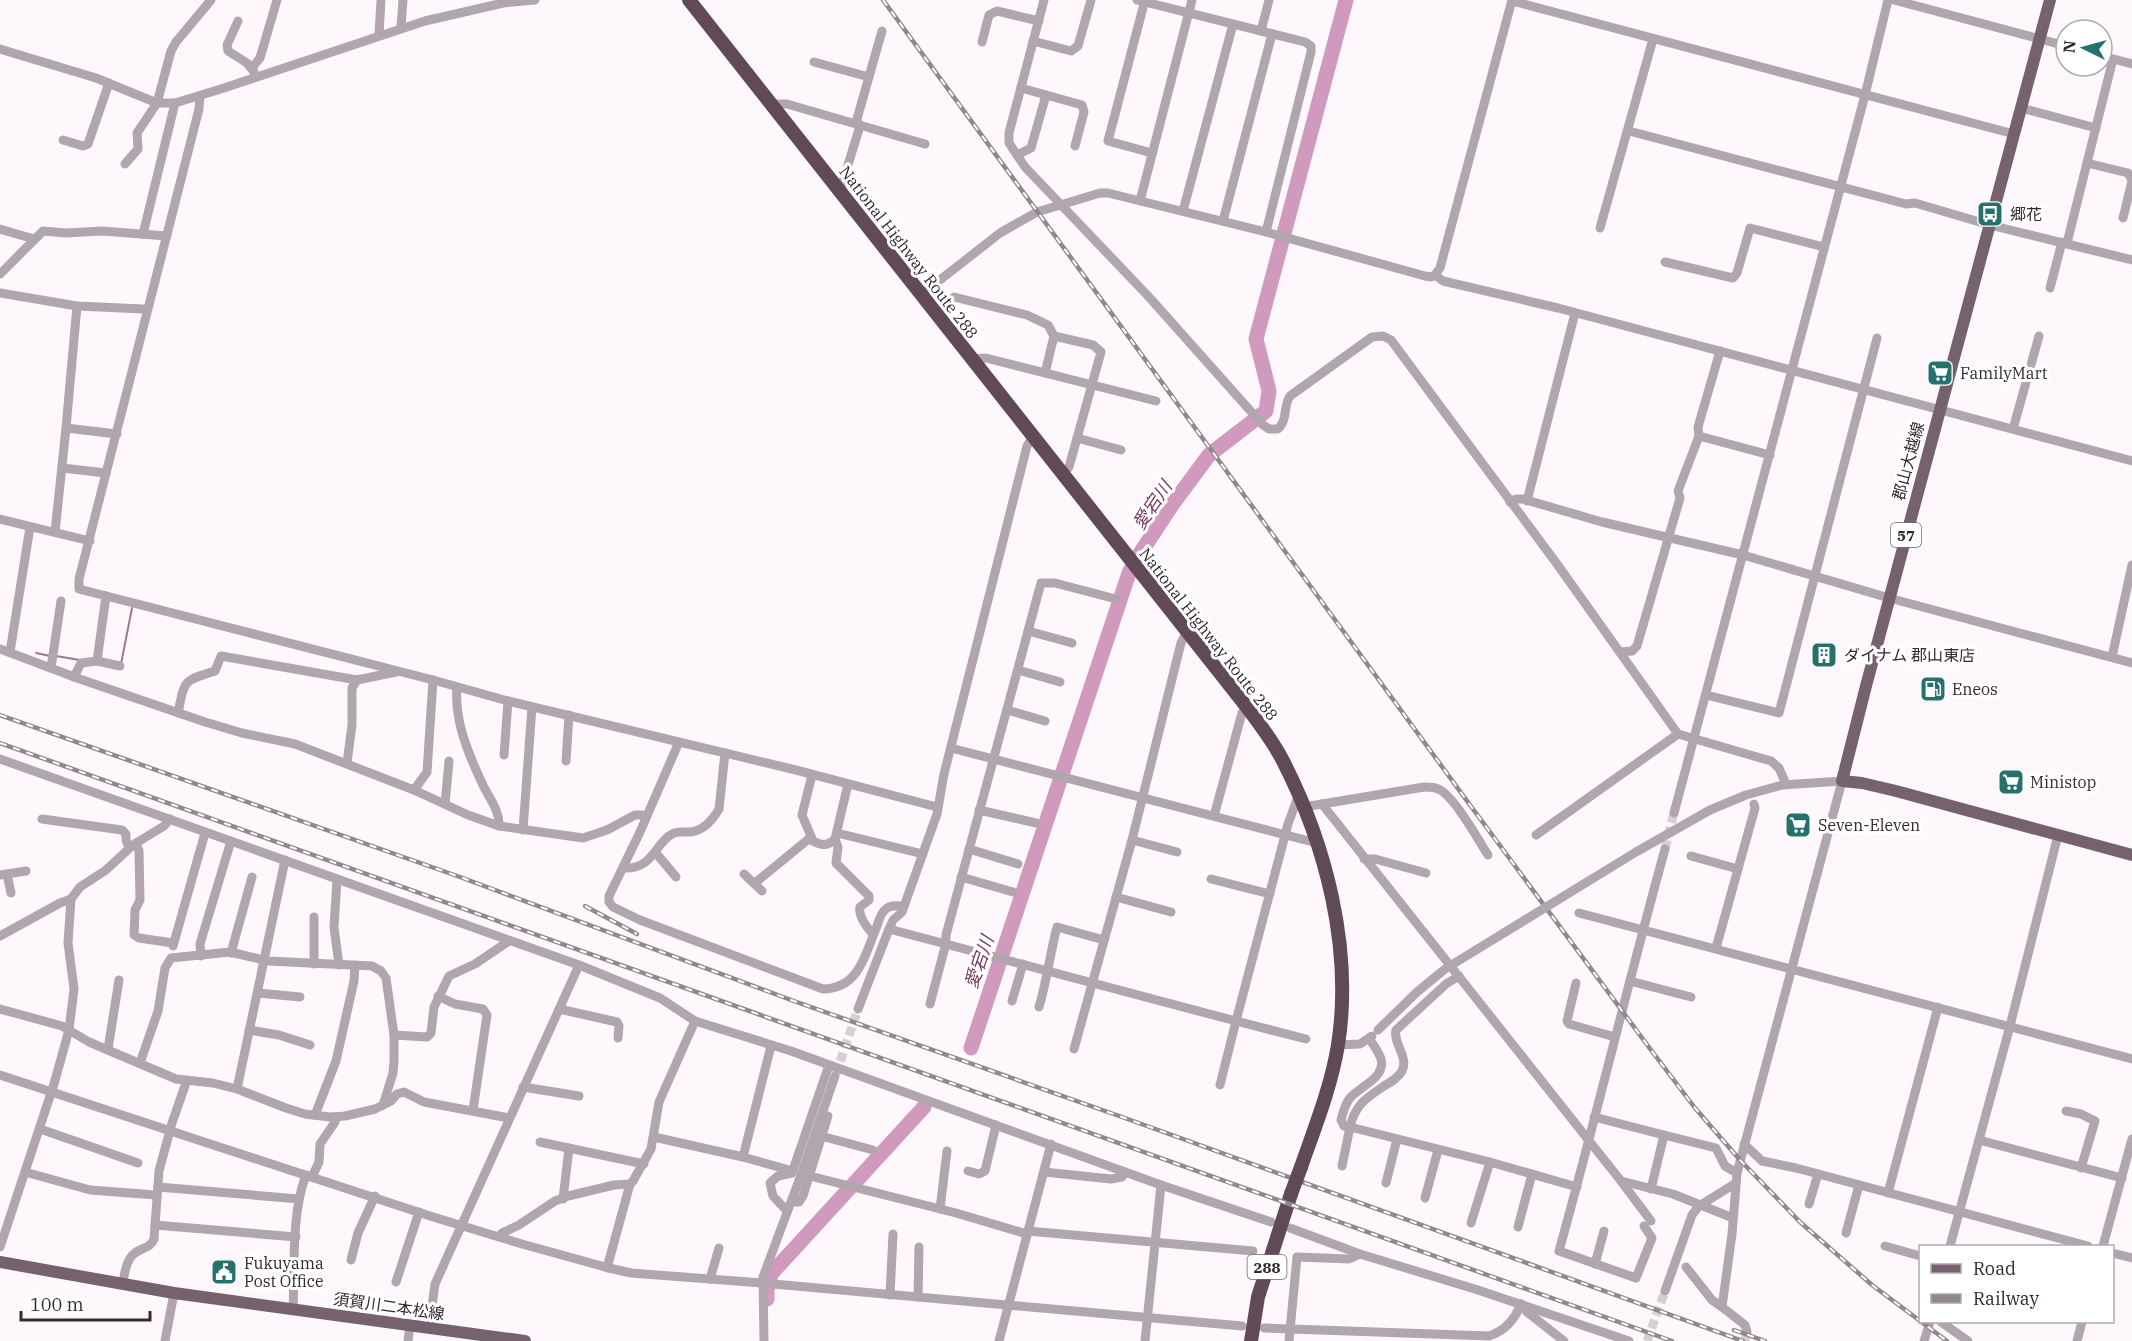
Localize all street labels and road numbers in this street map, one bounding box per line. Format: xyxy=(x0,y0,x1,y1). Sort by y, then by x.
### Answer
street label: National Highway Route 288 xyxy=(835,162,983,342)
street label: 郡山大越線 xyxy=(1888,420,1928,502)
road number: 57 xyxy=(1891,523,1921,547)
street label: National Highway Route 288 xyxy=(1135,544,1283,724)
road number: 288 xyxy=(1248,1255,1286,1279)
street label: 須賀川二本松線 xyxy=(332,1288,446,1324)

